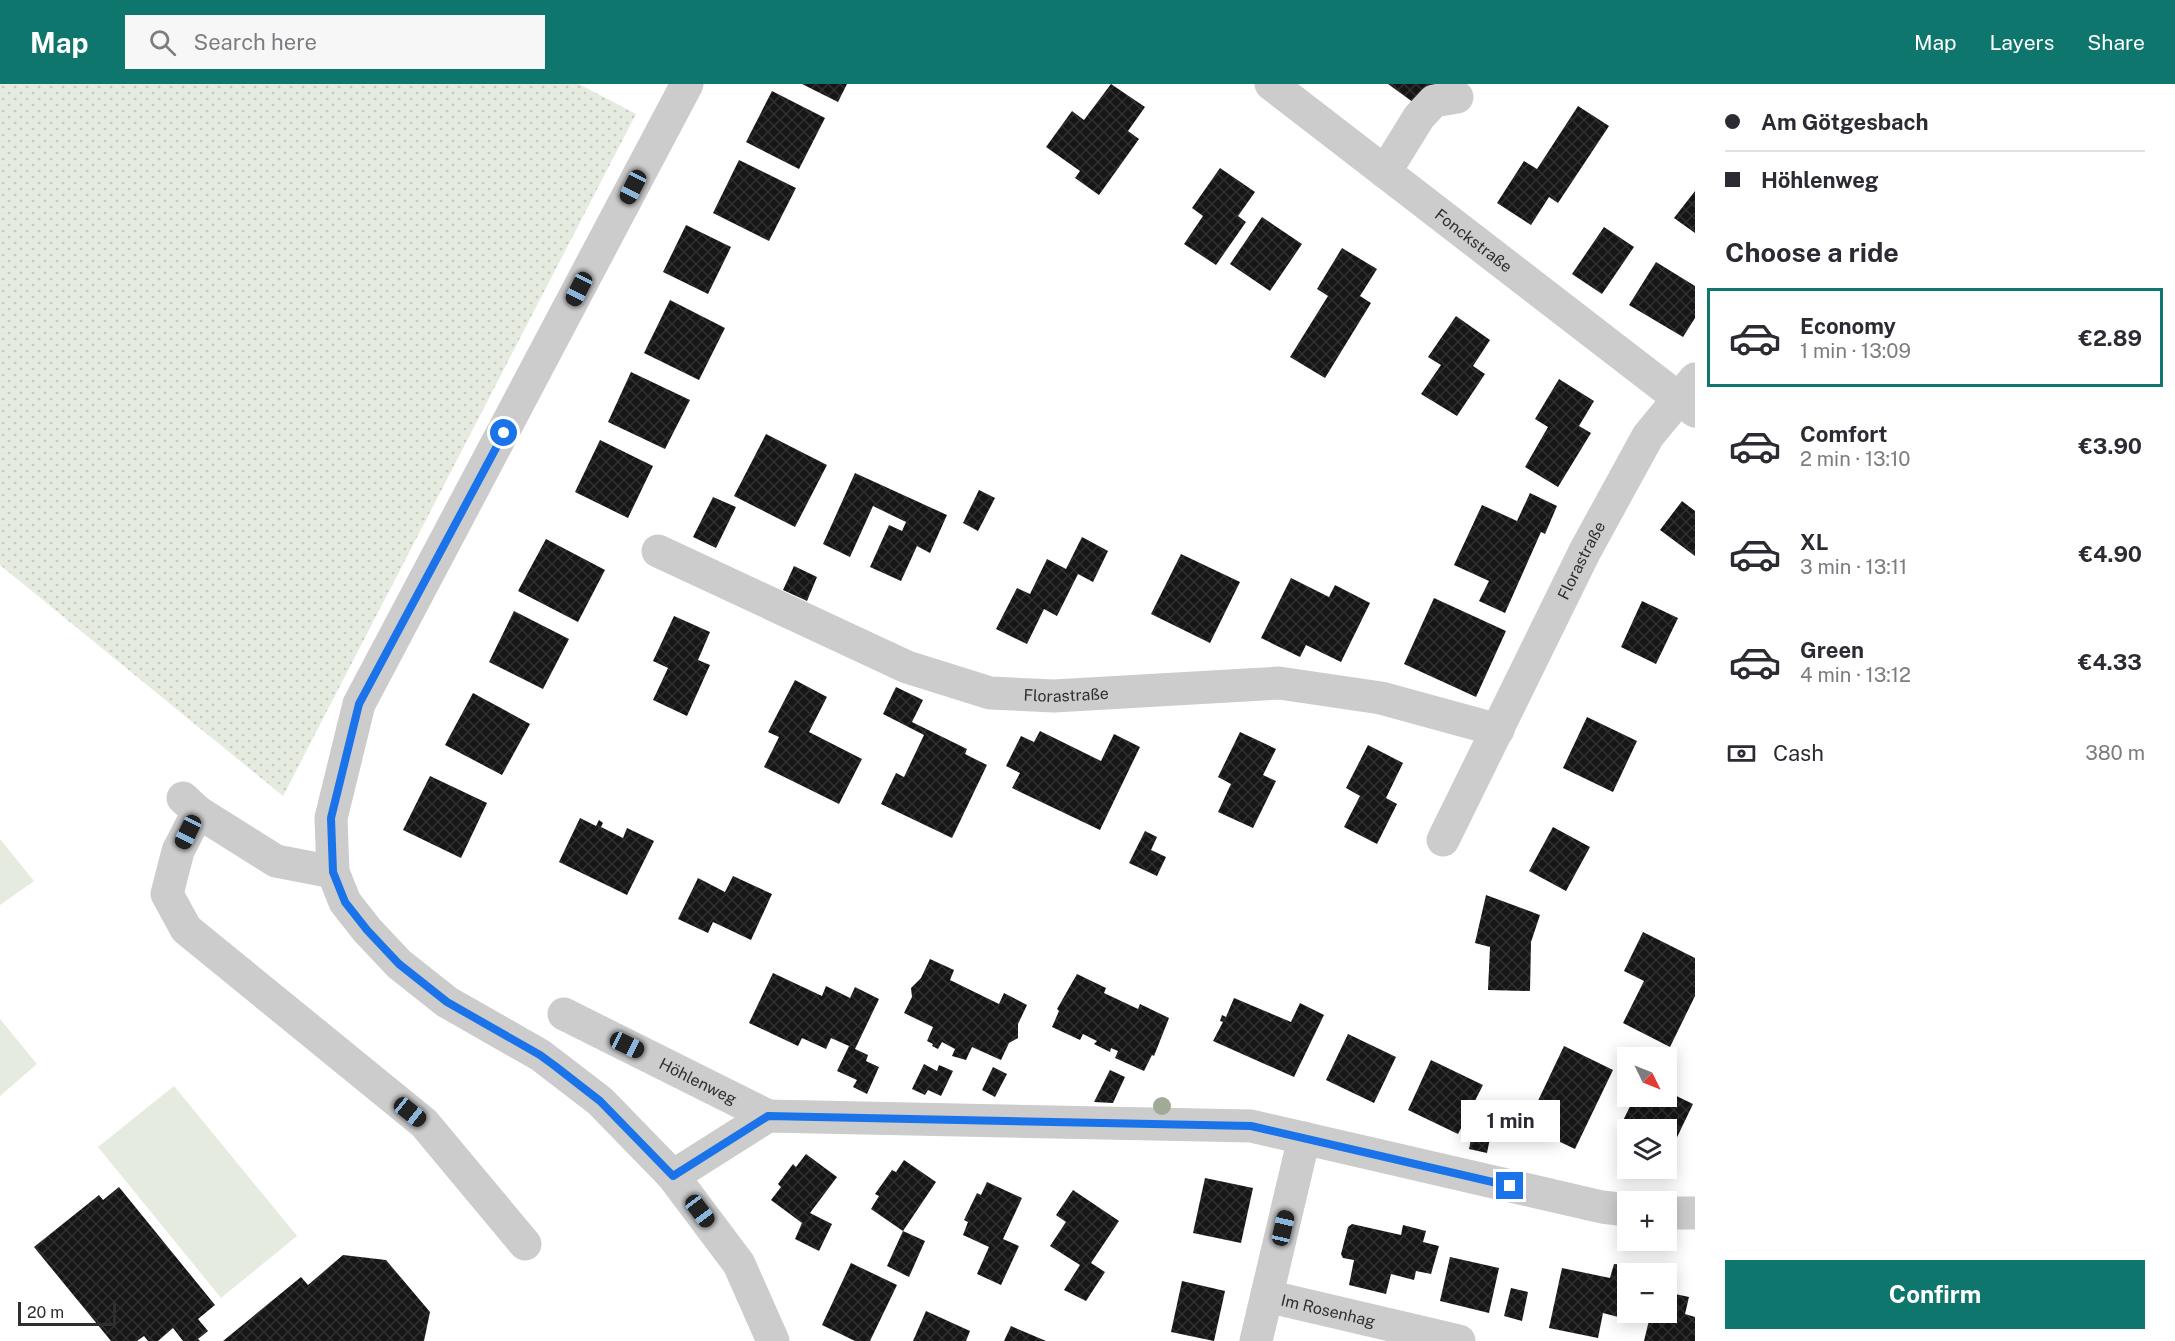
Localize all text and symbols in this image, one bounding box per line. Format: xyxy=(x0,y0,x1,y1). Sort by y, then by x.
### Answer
search box xyxy=(125,15,545,69)
text: Map xyxy=(30,26,89,59)
icon: search xyxy=(146,26,179,59)
text: Search here xyxy=(194,29,317,55)
text: Map xyxy=(1914,30,1957,55)
text: Layers xyxy=(1990,30,2054,55)
text: Share xyxy=(2087,30,2145,55)
text: Am Götgesbach xyxy=(1761,109,1929,135)
car xyxy=(617,167,649,207)
text: Höhlenweg xyxy=(1761,167,1879,193)
street label: Fonckstraße xyxy=(1431,205,1516,276)
text: Choose a ride xyxy=(1725,236,1899,268)
car xyxy=(563,269,595,309)
icon: car xyxy=(1728,311,1782,365)
text: Economy xyxy=(1800,313,1896,339)
text: €2.89 xyxy=(2079,325,2142,351)
text: 1 min · 13:09 xyxy=(1800,339,1911,363)
route start xyxy=(490,419,517,446)
icon: car xyxy=(1728,419,1782,473)
text: Comfort xyxy=(1800,421,1887,447)
text: €3.90 xyxy=(2079,433,2142,459)
text: 2 min · 13:10 xyxy=(1800,447,1911,471)
street label: Florastraße xyxy=(1554,518,1609,603)
icon: car xyxy=(1728,527,1782,581)
text: XL xyxy=(1800,529,1828,555)
text: €4.90 xyxy=(2079,541,2142,567)
text: 3 min · 13:11 xyxy=(1800,555,1907,579)
icon: car xyxy=(1728,635,1782,689)
text: Green xyxy=(1800,637,1864,663)
text: €4.33 xyxy=(2078,649,2142,675)
text: 4 min · 13:12 xyxy=(1800,663,1911,687)
street label: Florastraße xyxy=(1023,684,1109,706)
icon: cash xyxy=(1725,737,1758,770)
text: Cash xyxy=(1773,740,1824,766)
text: 380 m xyxy=(2085,741,2145,765)
car xyxy=(172,812,204,852)
car xyxy=(607,1029,647,1061)
north arrow xyxy=(1617,1047,1677,1107)
map controls xyxy=(1617,1047,1677,1323)
street label: Höhlenweg xyxy=(656,1054,740,1109)
car xyxy=(390,1094,430,1130)
callout: 1 min xyxy=(1460,1099,1559,1141)
text: 1 min xyxy=(1486,1109,1535,1133)
button: layers xyxy=(1617,1119,1677,1179)
route end xyxy=(1496,1172,1523,1199)
car xyxy=(682,1191,718,1231)
button: + xyxy=(1617,1191,1677,1251)
car xyxy=(1270,1208,1296,1248)
button: Confirm xyxy=(1725,1260,2145,1329)
button: − xyxy=(1617,1263,1677,1323)
street label: Im Rosenhag xyxy=(1279,1291,1377,1331)
scale bar xyxy=(18,1299,116,1326)
text: 20 m xyxy=(27,1303,64,1322)

